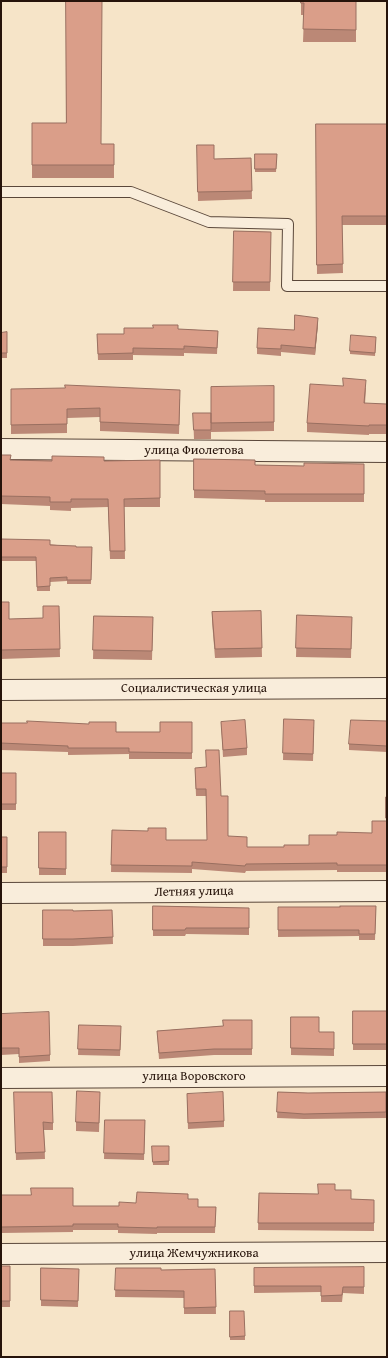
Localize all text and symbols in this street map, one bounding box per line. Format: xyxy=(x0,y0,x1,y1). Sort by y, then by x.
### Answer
street label: улица Фиолетова xyxy=(144,443,244,459)
street label: Социалистическая улица xyxy=(121,681,267,697)
street label: Летняя улица xyxy=(154,884,234,900)
street label: улица Воровского xyxy=(142,1069,246,1085)
street label: улица Жемчужникова xyxy=(129,1246,259,1262)

